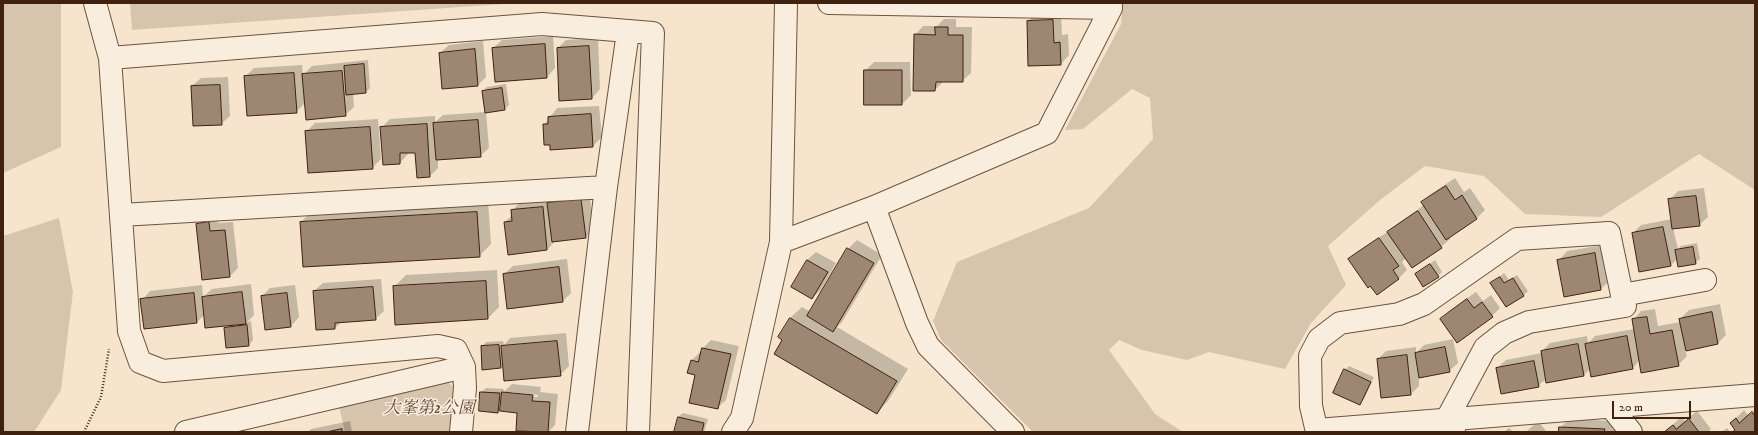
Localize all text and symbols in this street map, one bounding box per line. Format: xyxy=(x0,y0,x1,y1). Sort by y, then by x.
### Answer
scale bar xyxy=(1614,393,1693,419)
park label: 大峯第2公園 xyxy=(383,399,475,419)
text: 20 m xyxy=(1619,400,1643,415)

